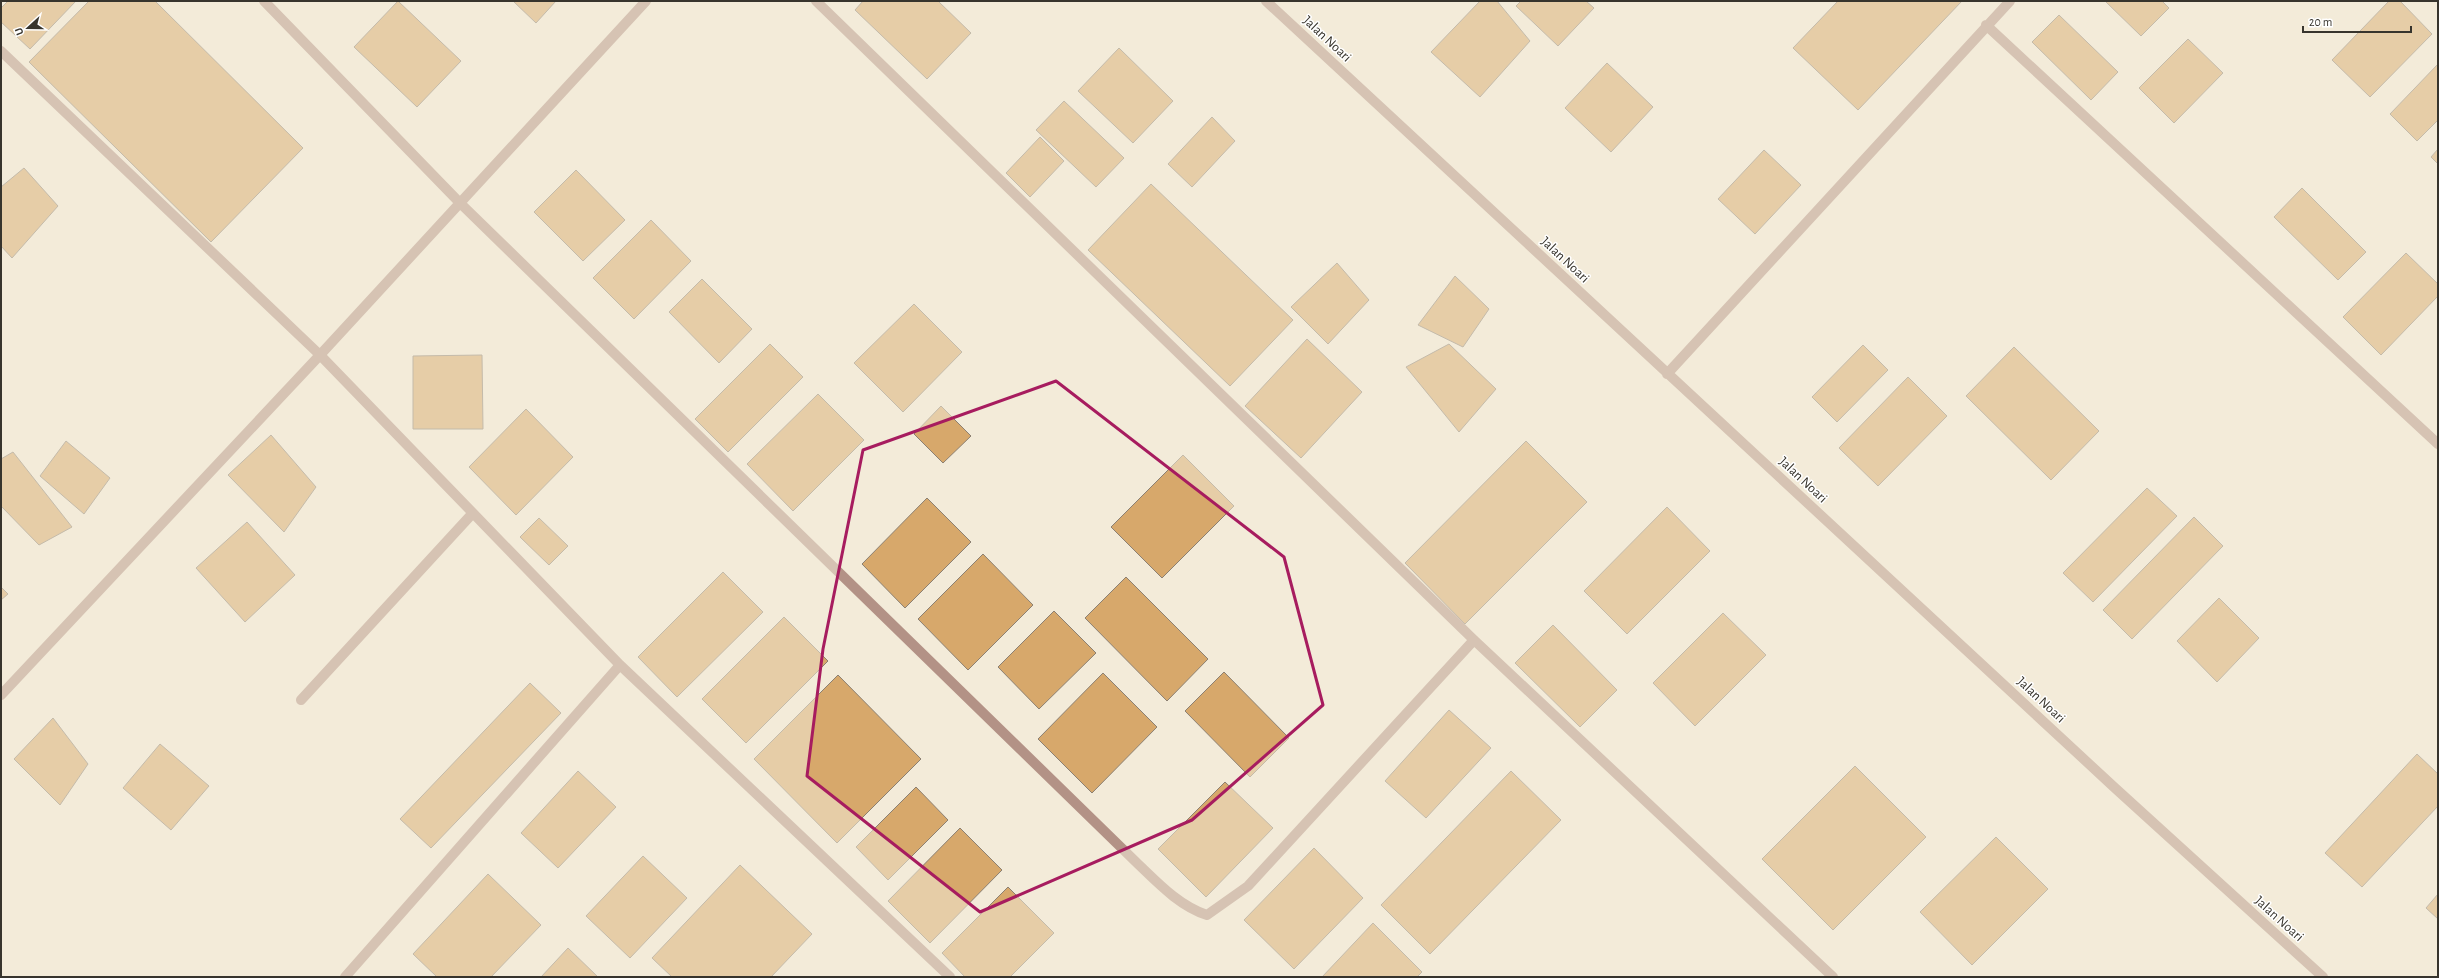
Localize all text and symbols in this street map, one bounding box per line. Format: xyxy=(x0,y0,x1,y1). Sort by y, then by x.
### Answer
north arrow xyxy=(8,8,48,48)
scale bar xyxy=(2303,8,2411,34)
street label: Jalan Noari xyxy=(1300,13,1354,65)
text: 20 m xyxy=(2309,16,2332,28)
text: U xyxy=(13,26,26,37)
street label: Jalan Noari xyxy=(1538,234,1592,286)
street label: Jalan Noari xyxy=(1776,454,1830,506)
street label: Jalan Noari xyxy=(2014,674,2068,726)
street label: Jalan Noari xyxy=(2252,894,2306,944)

